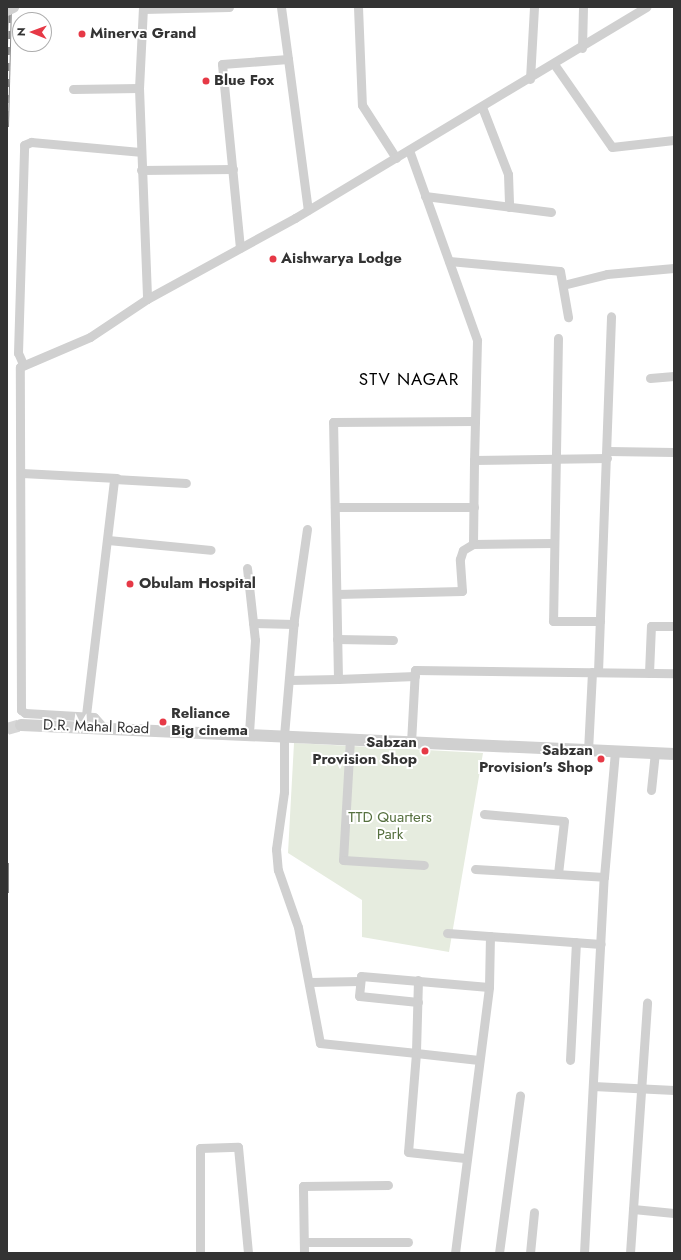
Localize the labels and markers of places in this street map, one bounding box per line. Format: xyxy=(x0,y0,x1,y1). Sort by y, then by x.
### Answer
place label: Minerva Grand xyxy=(90,25,196,43)
marker: Minerva Grand xyxy=(77,29,87,39)
place label: Blue Fox xyxy=(214,72,274,90)
marker: Blue Fox xyxy=(201,76,211,86)
place label: Aishwarya Lodge xyxy=(281,250,402,268)
marker: Aishwarya Lodge xyxy=(268,254,278,264)
place label: Obulam Hospital xyxy=(139,575,256,593)
marker: Obulam Hospital xyxy=(124,578,136,590)
place label: Reliance Big cinema xyxy=(171,704,248,739)
marker: Reliance Big cinema xyxy=(158,717,168,727)
place label: Sabzan Provision Shop xyxy=(312,733,417,768)
place label: Sabzan Provision's Shop xyxy=(479,741,593,776)
marker: Sabzan Provision Shop xyxy=(420,746,430,756)
marker: Sabzan Provision's Shop xyxy=(596,754,606,764)

